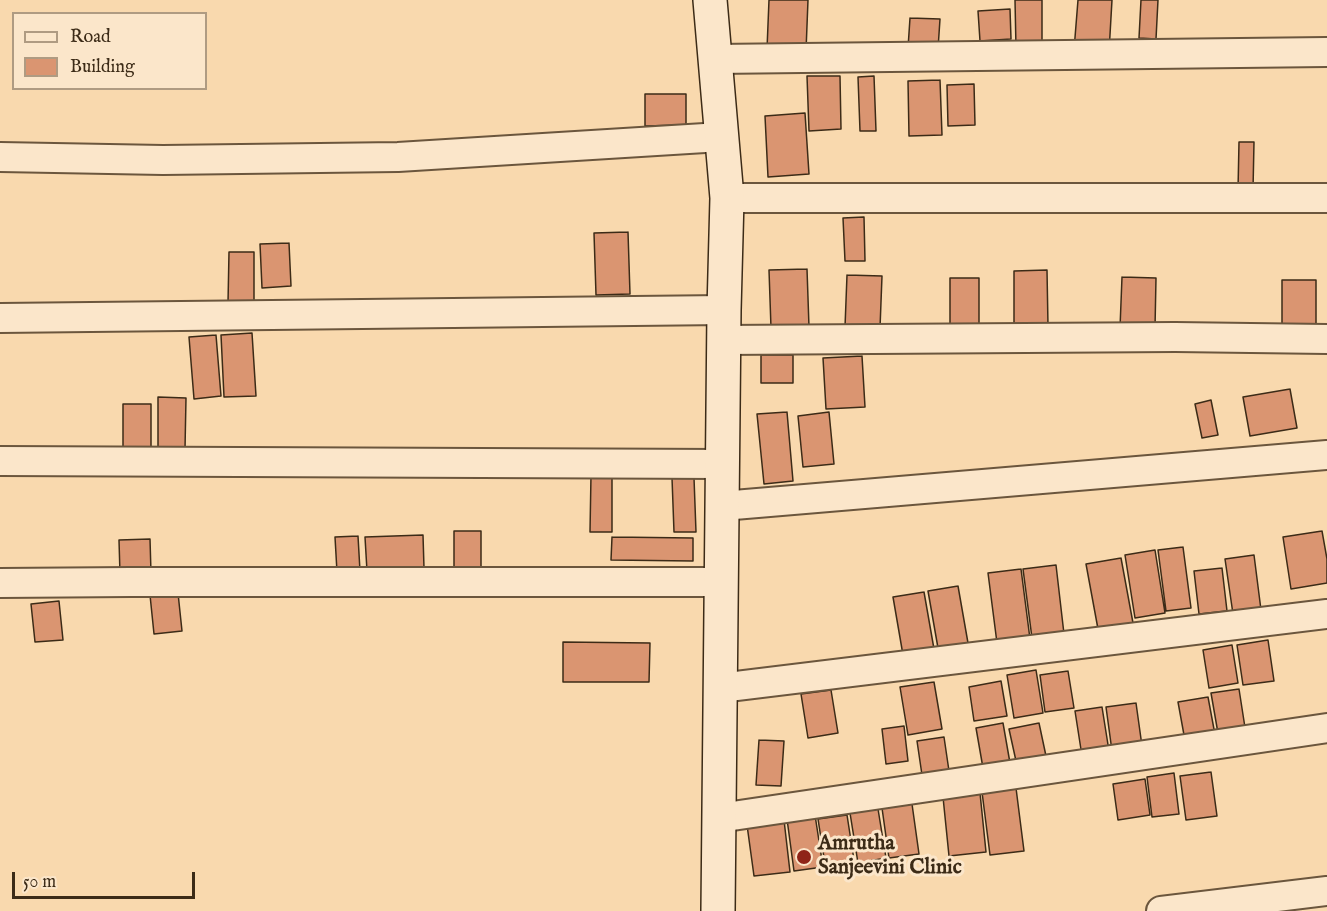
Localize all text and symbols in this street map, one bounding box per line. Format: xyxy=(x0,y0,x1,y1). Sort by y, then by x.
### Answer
legend xyxy=(12,12,207,90)
text: Road xyxy=(70,26,111,49)
text: Building xyxy=(70,56,135,79)
place label: Amrutha Sanjeevini Clinic xyxy=(818,832,962,882)
marker: Amrutha Sanjeevini Clinic xyxy=(795,848,813,866)
scale bar xyxy=(15,860,198,898)
text: 50 m xyxy=(23,871,56,894)

